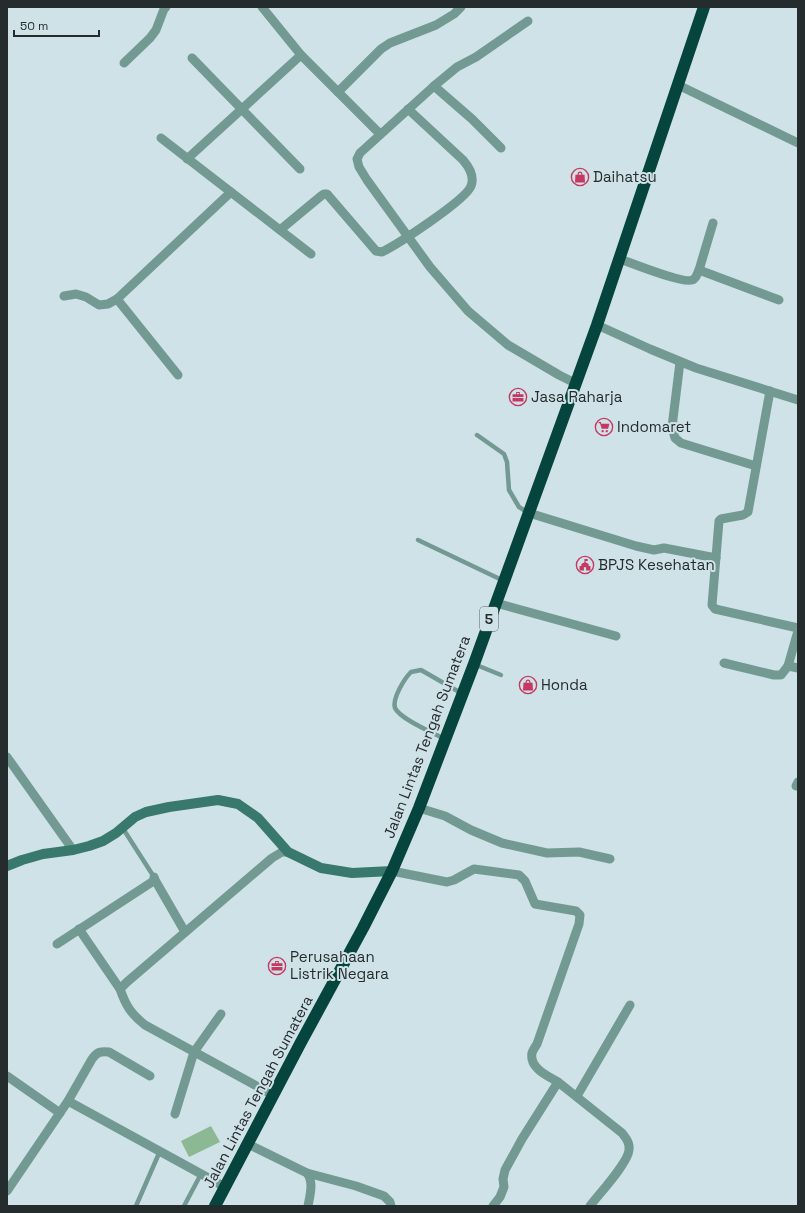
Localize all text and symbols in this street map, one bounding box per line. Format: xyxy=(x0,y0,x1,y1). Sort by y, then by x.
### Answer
scale bar xyxy=(14,12,99,38)
text: 50 m xyxy=(20,18,48,34)
shop icon: Daihatsu xyxy=(570,167,590,187)
place label: Daihatsu xyxy=(593,167,657,186)
office icon: Jasa Raharja xyxy=(508,387,528,407)
place label: Jasa Raharja xyxy=(531,387,623,406)
supermarket icon: Indomaret xyxy=(594,417,614,437)
place label: Indomaret xyxy=(617,417,691,436)
public building icon: BPJS Kesehatan xyxy=(575,555,595,575)
place label: BPJS Kesehatan xyxy=(598,555,715,574)
road number: 5 xyxy=(480,607,498,631)
street label: Jalan Lintas Tengah Sumatera xyxy=(379,632,474,841)
shop icon: Honda xyxy=(518,675,538,695)
place label: Honda xyxy=(541,675,588,694)
place label: Perusahaan Listrik Negara xyxy=(290,947,389,983)
office icon: Perusahaan Listrik Negara xyxy=(267,956,287,976)
street label: Jalan Lintas Tengah Sumatera xyxy=(199,992,317,1191)

